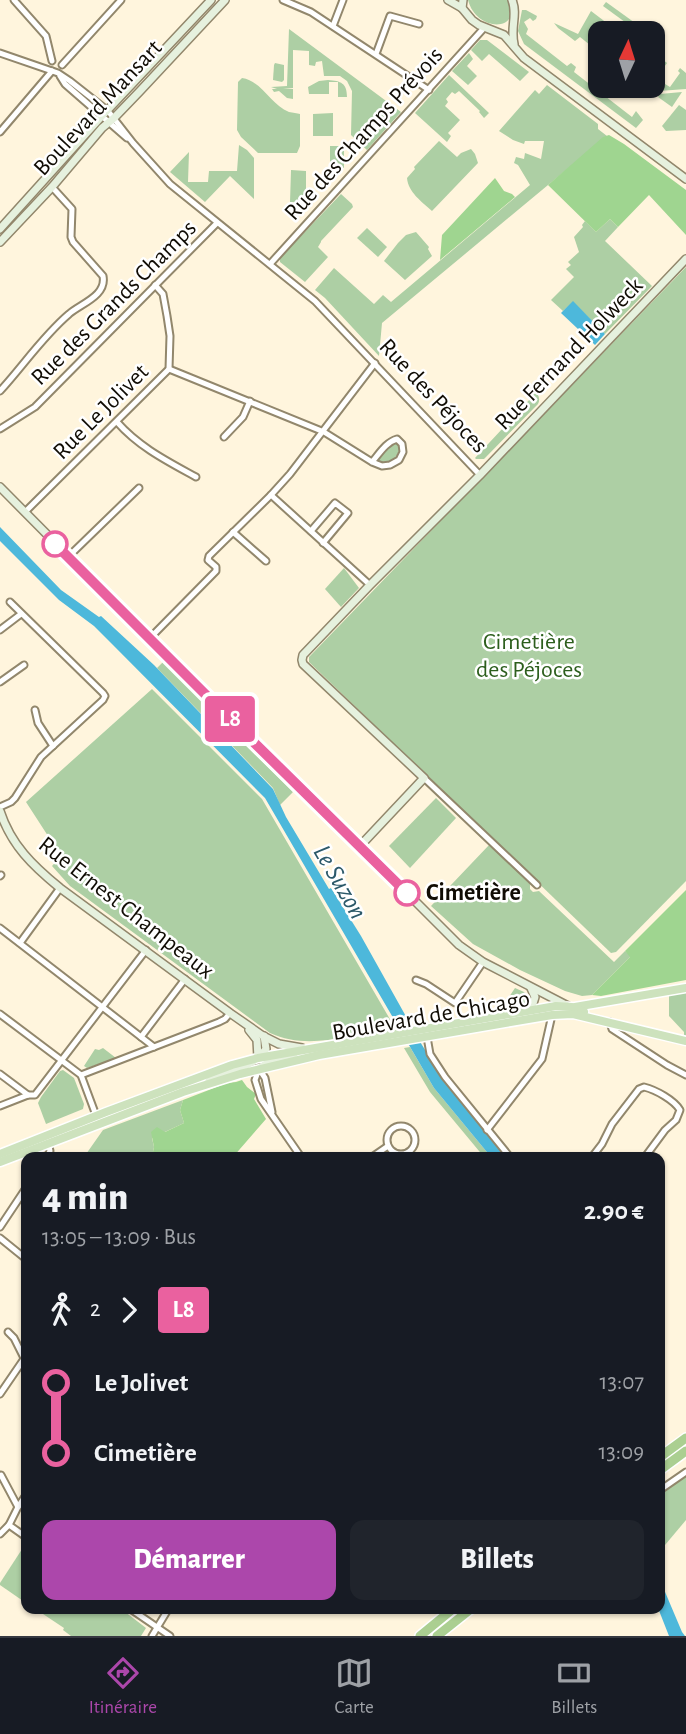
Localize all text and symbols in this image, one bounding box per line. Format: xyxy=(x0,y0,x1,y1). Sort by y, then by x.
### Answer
north arrow xyxy=(588,21,665,98)
map controls xyxy=(588,21,665,98)
street label: Boulevard Mansart xyxy=(29,35,167,180)
street label: Rue des Champs Prévois xyxy=(280,43,448,225)
street label: Rue des Grands Champs xyxy=(27,216,201,390)
street label: Rue Fernand Holweck xyxy=(490,273,648,435)
street label: Rue des Péjoces xyxy=(374,334,492,458)
street label: Rue Le Jolivet xyxy=(49,360,153,464)
unlabelled marker xyxy=(42,531,68,557)
park label: Cimetière des Péjoces xyxy=(476,630,582,682)
line badge: L8 xyxy=(198,696,262,742)
text: L8 xyxy=(219,707,241,731)
street label: Rue Ernest Champeaux xyxy=(34,832,219,984)
water label: Le Suzon xyxy=(308,840,372,924)
marker: Cimetière xyxy=(394,880,420,906)
place label: Cimetière xyxy=(426,881,521,905)
street label: Boulevard de Chicago xyxy=(330,987,532,1045)
text: 4 min xyxy=(42,1179,128,1217)
text: 2.90 € xyxy=(584,1198,644,1224)
text: 13:05 – 13:09 · Bus xyxy=(42,1226,196,1249)
icon: walk xyxy=(42,1291,80,1329)
icon: forward xyxy=(110,1291,148,1329)
text: 2 xyxy=(90,1298,100,1321)
text: L8 xyxy=(172,1298,195,1322)
text: Le Jolivet xyxy=(94,1370,188,1396)
text: 13:07 xyxy=(600,1371,644,1394)
text: Cimetière xyxy=(94,1440,197,1466)
text: 13:09 xyxy=(598,1441,644,1464)
button: Démarrer xyxy=(42,1520,336,1600)
button: Billets xyxy=(350,1520,644,1600)
tab: Itinéraire xyxy=(89,1654,157,1719)
tab: Carte xyxy=(335,1654,374,1719)
tab: Billets xyxy=(551,1654,597,1719)

